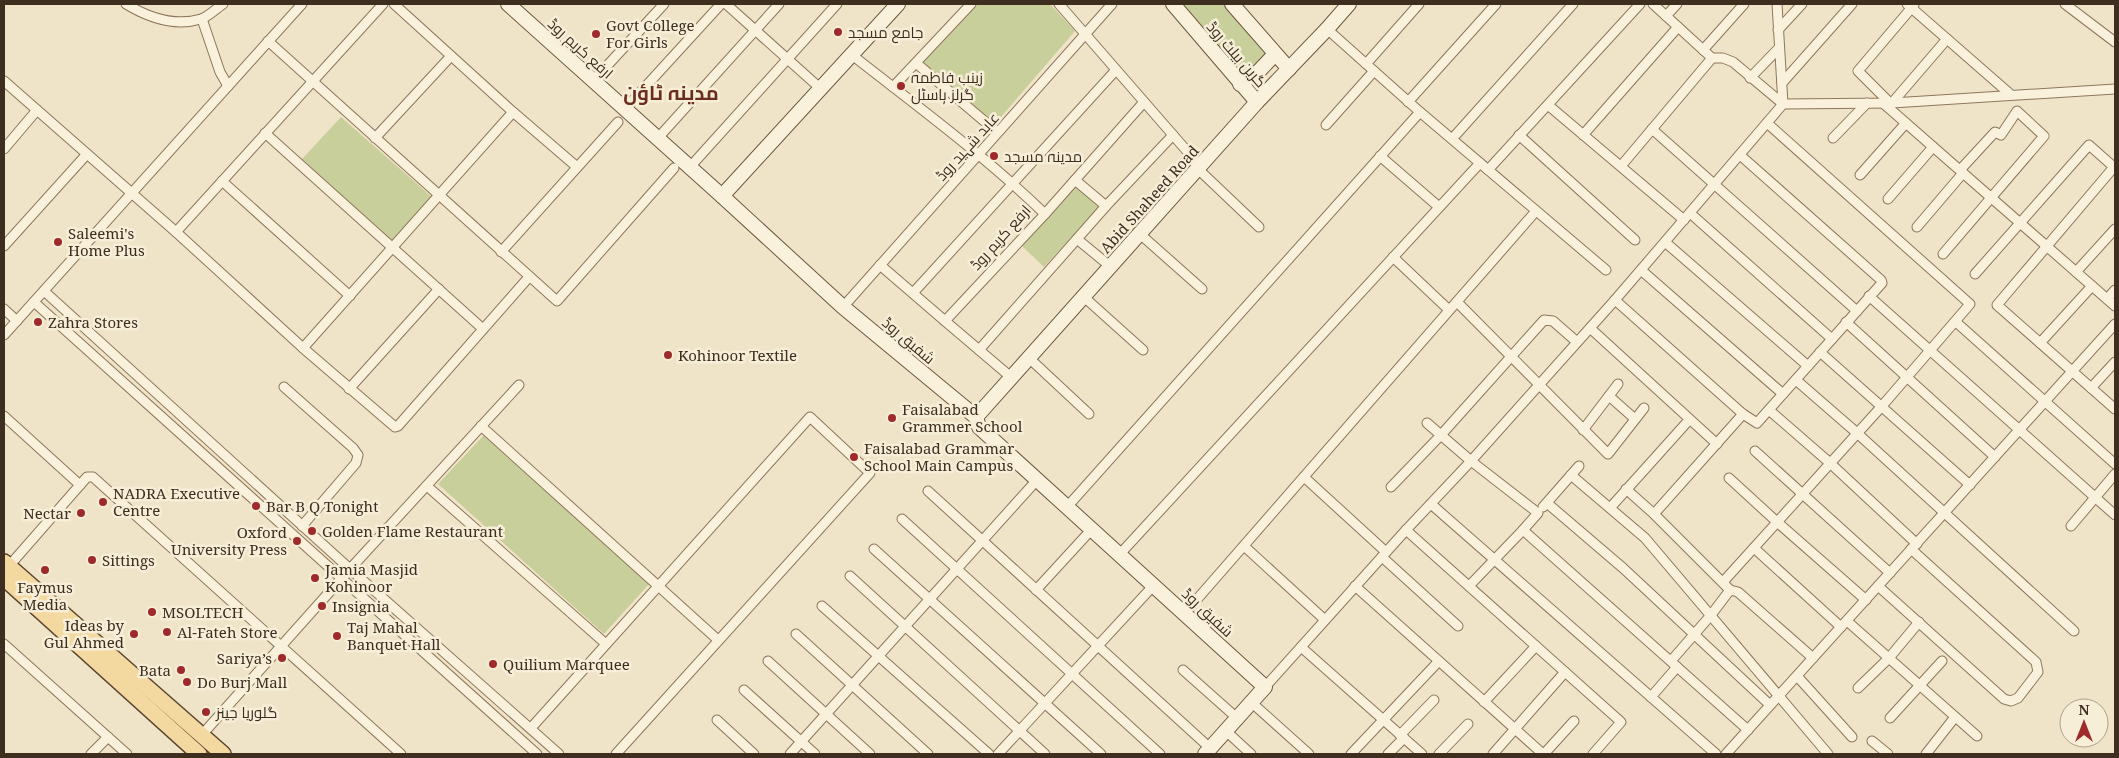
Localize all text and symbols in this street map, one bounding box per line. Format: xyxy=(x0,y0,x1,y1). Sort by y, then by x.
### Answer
street label: ارفع کریم روڈ xyxy=(543,13,618,84)
place label: Govt College For Girls xyxy=(606,15,695,52)
street label: گرین بیلٹ روڈ xyxy=(1202,17,1271,92)
place label: جامع مسجد xyxy=(848,22,923,44)
marker: جامع مسجد xyxy=(832,26,844,38)
marker: Govt College For Girls xyxy=(590,28,602,40)
place label: زینب فاطمہ گرلز ہاسٹل xyxy=(911,67,983,105)
district label: مدینہ ٹاؤن xyxy=(623,79,719,106)
marker: زینب فاطمہ گرلز ہاسٹل xyxy=(895,80,907,92)
street label: عابد شہید روڈ xyxy=(931,107,1005,186)
street label: Abid Shaheed Road xyxy=(1095,141,1203,257)
place label: مدینہ مسجد xyxy=(1004,146,1082,166)
marker: مدینہ مسجد xyxy=(988,150,1000,162)
street label: ارفع کریم روڈ xyxy=(965,200,1036,275)
place label: Saleemi's Home Plus xyxy=(68,223,145,260)
marker: Saleemi's Home Plus xyxy=(52,236,64,248)
place label: Zahra Stores xyxy=(48,312,138,332)
street label: شفیق روڈ xyxy=(878,312,940,369)
marker: Zahra Stores xyxy=(32,316,44,328)
place label: Kohinoor Textile xyxy=(678,345,797,365)
marker: Kohinoor Textile xyxy=(662,349,674,361)
place label: Faisalabad Grammer School xyxy=(902,399,1023,436)
marker: Faisalabad Grammer School xyxy=(886,412,898,424)
place label: Faisalabad Grammar School Main Campus xyxy=(864,438,1014,475)
marker: Faisalabad Grammar School Main Campus xyxy=(848,451,860,463)
place label: NADRA Executive Centre xyxy=(113,483,240,520)
marker: NADRA Executive Centre xyxy=(97,496,109,508)
place label: Bar B Q Tonight xyxy=(266,496,378,516)
marker: Bar B Q Tonight xyxy=(250,500,262,512)
place label: Nectar xyxy=(23,503,71,523)
marker: Nectar xyxy=(75,507,87,519)
place label: Golden Flame Restaurant xyxy=(322,521,503,541)
place label: Oxford University Press xyxy=(171,522,287,559)
marker: Golden Flame Restaurant xyxy=(306,525,318,537)
marker: Oxford University Press xyxy=(291,535,303,547)
place label: Sittings xyxy=(102,550,155,570)
marker: Sittings xyxy=(86,554,98,566)
place label: Jamia Masjid Kohinoor xyxy=(324,559,418,596)
marker: Faymus Media xyxy=(39,564,51,576)
marker: Jamia Masjid Kohinoor xyxy=(309,572,321,584)
place label: Faymus Media xyxy=(17,577,73,614)
street label: شفیق روڈ xyxy=(1177,583,1238,642)
place label: Insignia xyxy=(332,596,390,616)
marker: Insignia xyxy=(316,600,328,612)
place label: MSOLTECH xyxy=(162,602,243,622)
marker: MSOLTECH xyxy=(146,606,158,618)
place label: Ideas by Gul Ahmed xyxy=(44,615,125,652)
place label: Taj Mahal Banquet Hall xyxy=(347,617,441,654)
place label: Al-Fateh Store xyxy=(177,622,278,642)
marker: Al-Fateh Store xyxy=(161,626,173,638)
marker: Ideas by Gul Ahmed xyxy=(128,628,140,640)
marker: Taj Mahal Banquet Hall xyxy=(331,630,343,642)
place label: Sariya’s xyxy=(217,648,272,668)
marker: Sariya’s xyxy=(276,652,288,664)
place label: Quilium Marquee xyxy=(503,654,630,674)
marker: Quilium Marquee xyxy=(487,658,499,670)
place label: Bata xyxy=(139,660,171,680)
marker: Bata xyxy=(175,664,187,676)
place label: Do Burj Mall xyxy=(197,672,287,692)
marker: Do Burj Mall xyxy=(181,676,193,688)
north arrow xyxy=(2059,698,2109,748)
text: N xyxy=(2078,700,2090,719)
place label: گلوریا جینز xyxy=(215,702,277,722)
marker: گلوریا جینز xyxy=(200,706,212,718)

